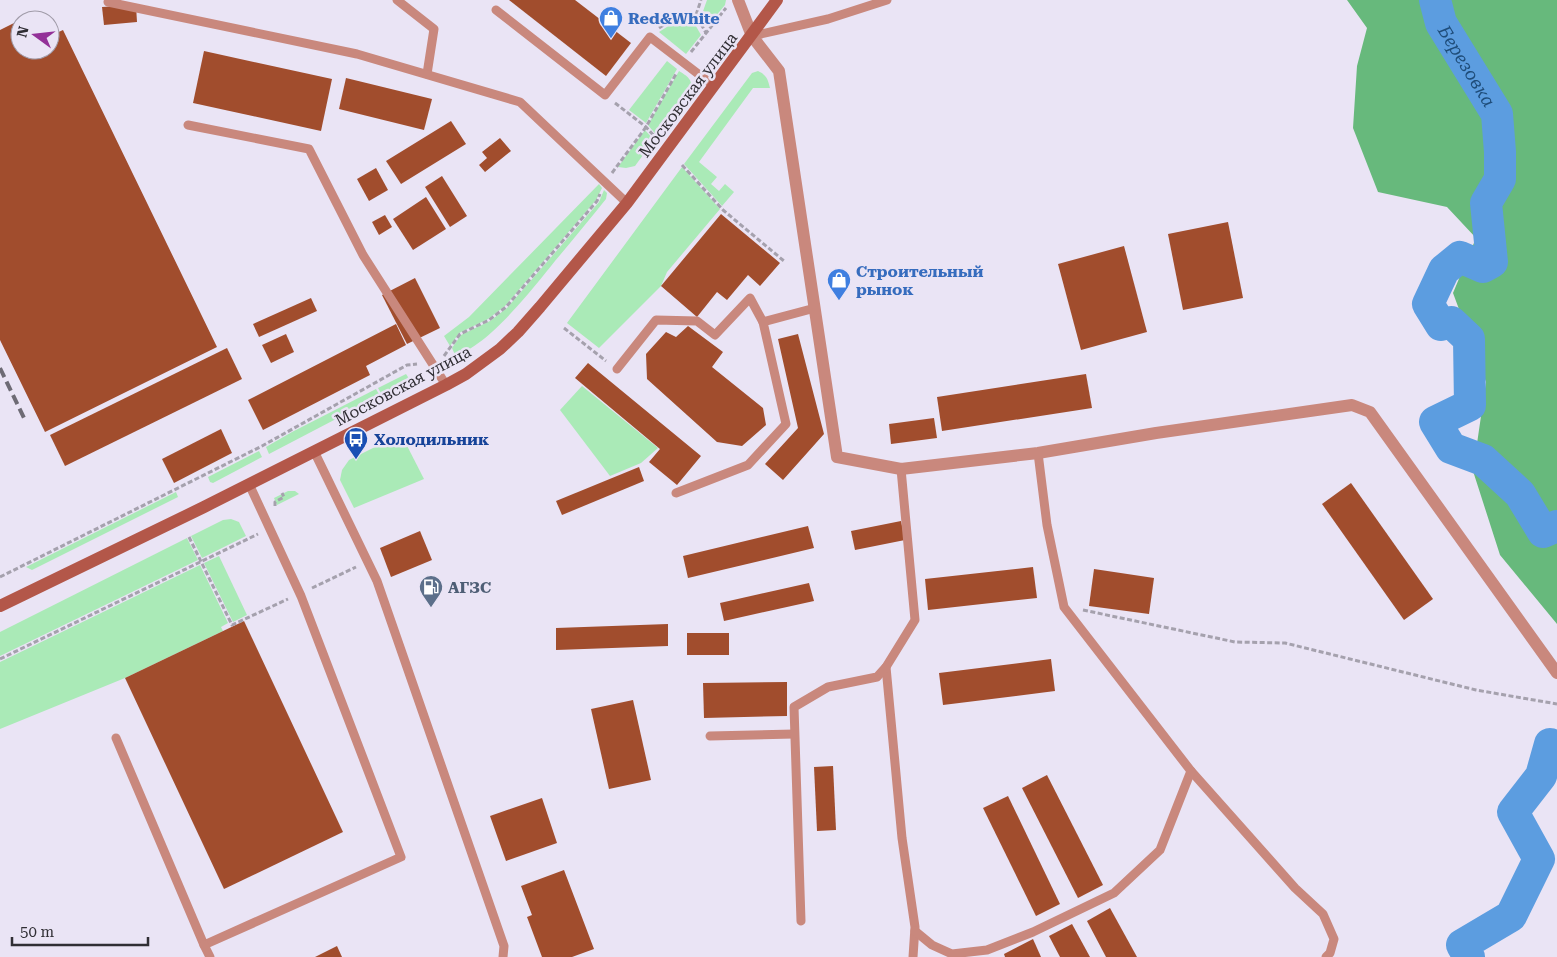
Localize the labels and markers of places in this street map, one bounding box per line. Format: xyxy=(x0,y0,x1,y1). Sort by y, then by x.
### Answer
shop icon: Red&White xyxy=(598,5,624,39)
place label: Red&White xyxy=(628,9,720,28)
place label: Строительный рынок xyxy=(856,262,983,299)
shop icon: Строительный рынок xyxy=(826,267,852,301)
bus stop icon: Холодильник xyxy=(343,426,369,460)
place label: Холодильник xyxy=(374,430,489,449)
fuel station icon: АГЗС xyxy=(418,574,444,608)
place label: АГЗС xyxy=(448,578,491,597)

